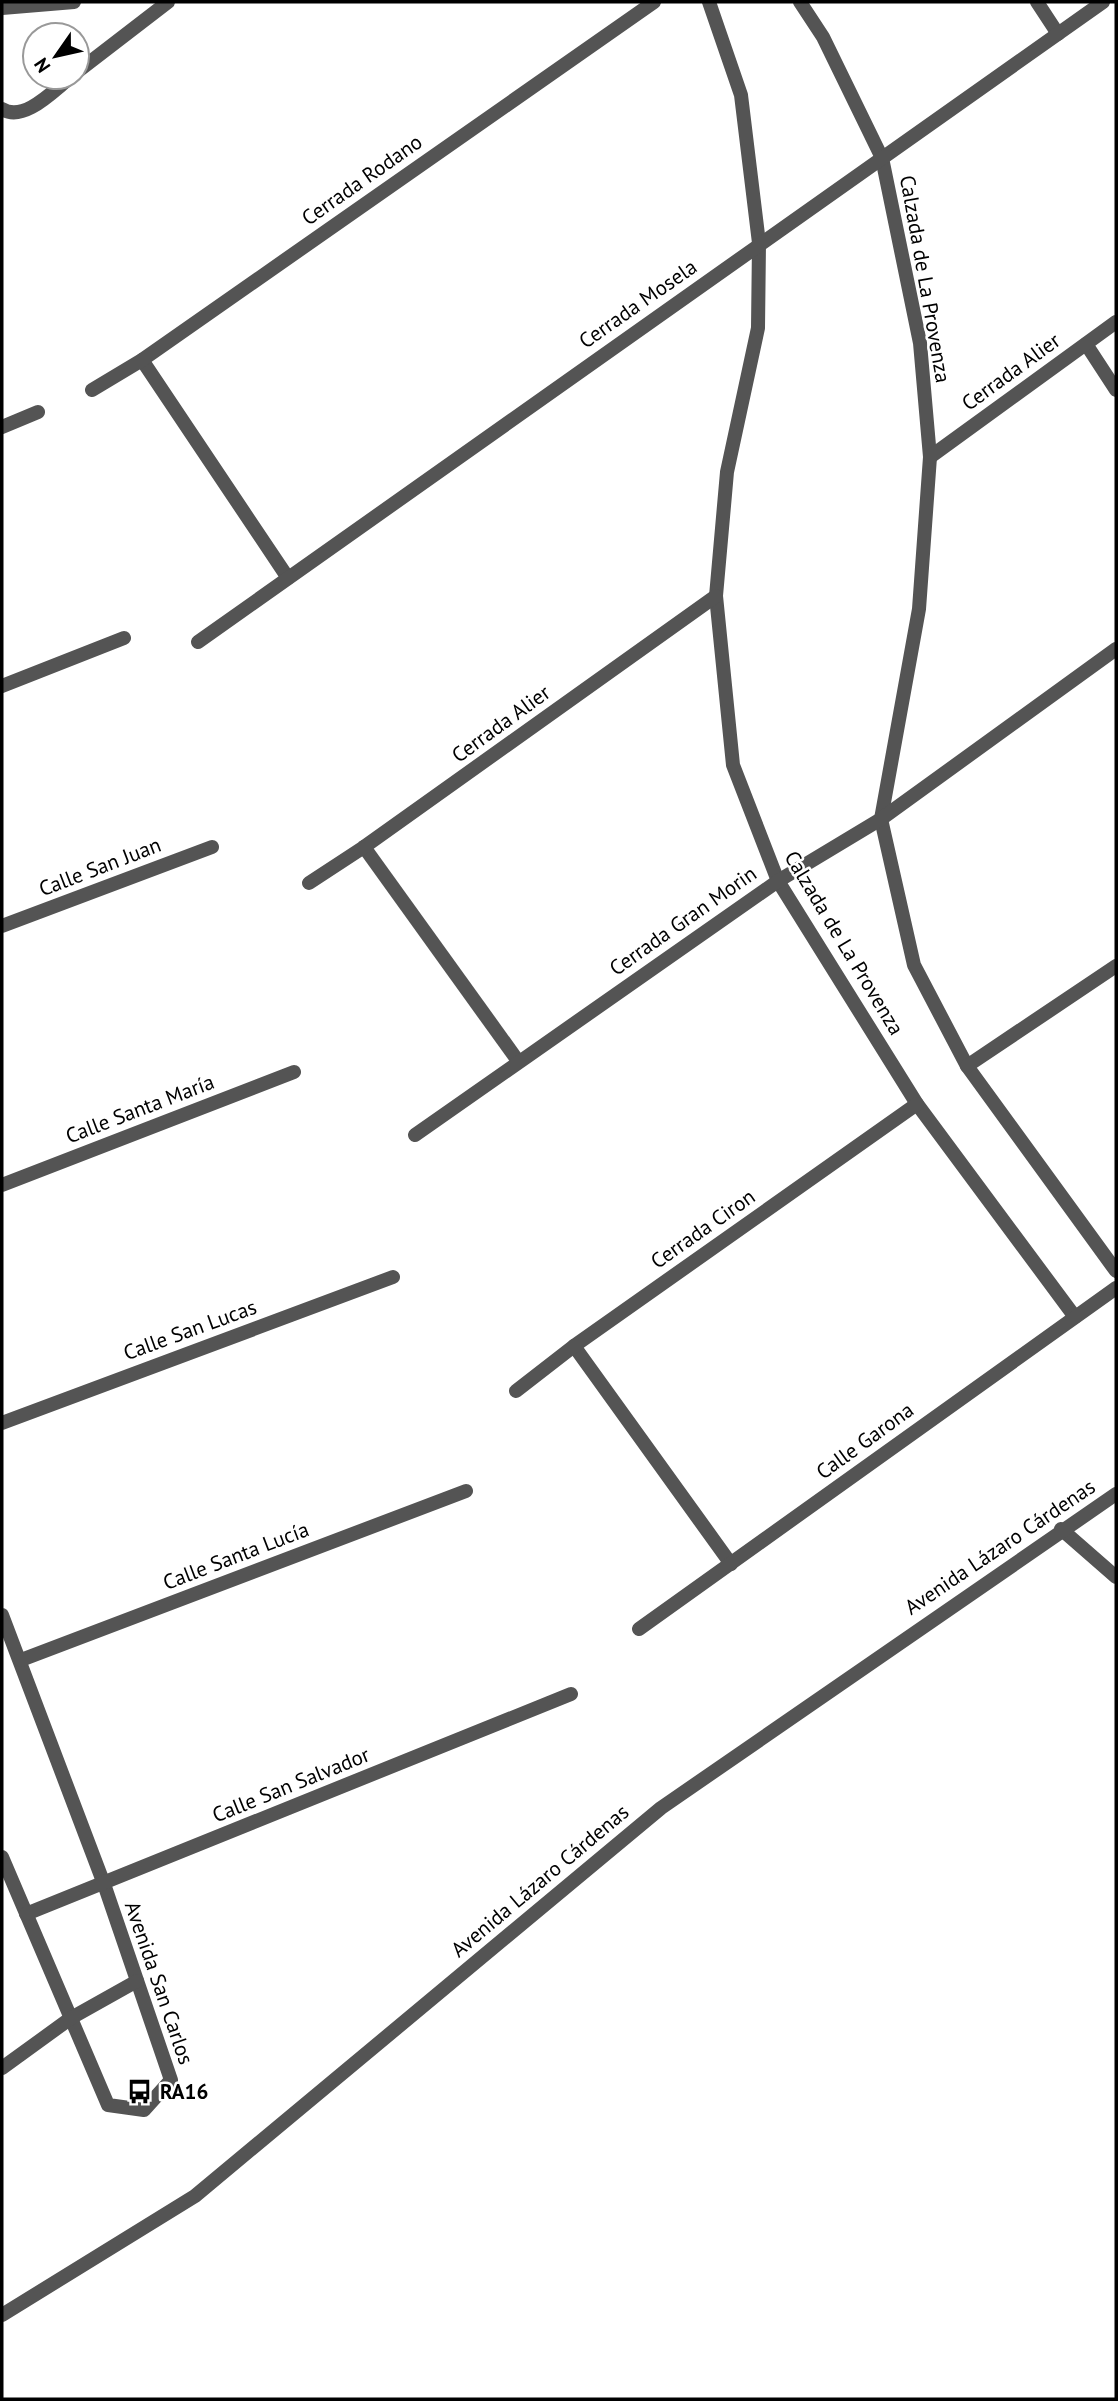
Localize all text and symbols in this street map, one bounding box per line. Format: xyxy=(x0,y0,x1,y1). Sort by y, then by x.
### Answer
north arrow xyxy=(21,21,91,91)
text: N xyxy=(28,54,55,77)
street label: Cerrada Rodano xyxy=(296,128,427,231)
street label: Calzada de La Provenza xyxy=(894,173,957,385)
street label: Cerrada Mosela xyxy=(573,253,702,354)
street label: Cerrada Alier xyxy=(956,327,1065,416)
street label: Cerrada Alier xyxy=(446,679,555,768)
street label: Calle San Juan xyxy=(35,831,165,902)
street label: Calzada de La Provenza xyxy=(779,846,910,1040)
street label: Cerrada Gran Morin xyxy=(604,860,762,981)
street label: Calle Santa María xyxy=(62,1068,218,1149)
street label: Cerrada Ciron xyxy=(645,1183,760,1274)
street label: Calle San Lucas xyxy=(120,1293,260,1366)
street label: Calle Garona xyxy=(811,1396,919,1485)
street label: Avenida Lázaro Cárdenas xyxy=(899,1473,1100,1620)
street label: Calle Santa Lucía xyxy=(159,1515,313,1596)
street label: Calle San Salvador xyxy=(208,1741,373,1828)
street label: Avenida Lázaro Cárdenas xyxy=(445,1798,634,1963)
street label: Avenida San Carlos xyxy=(119,1898,200,2068)
bus stop icon: RA16 xyxy=(126,2078,154,2106)
place label: RA16 xyxy=(160,2078,208,2105)

